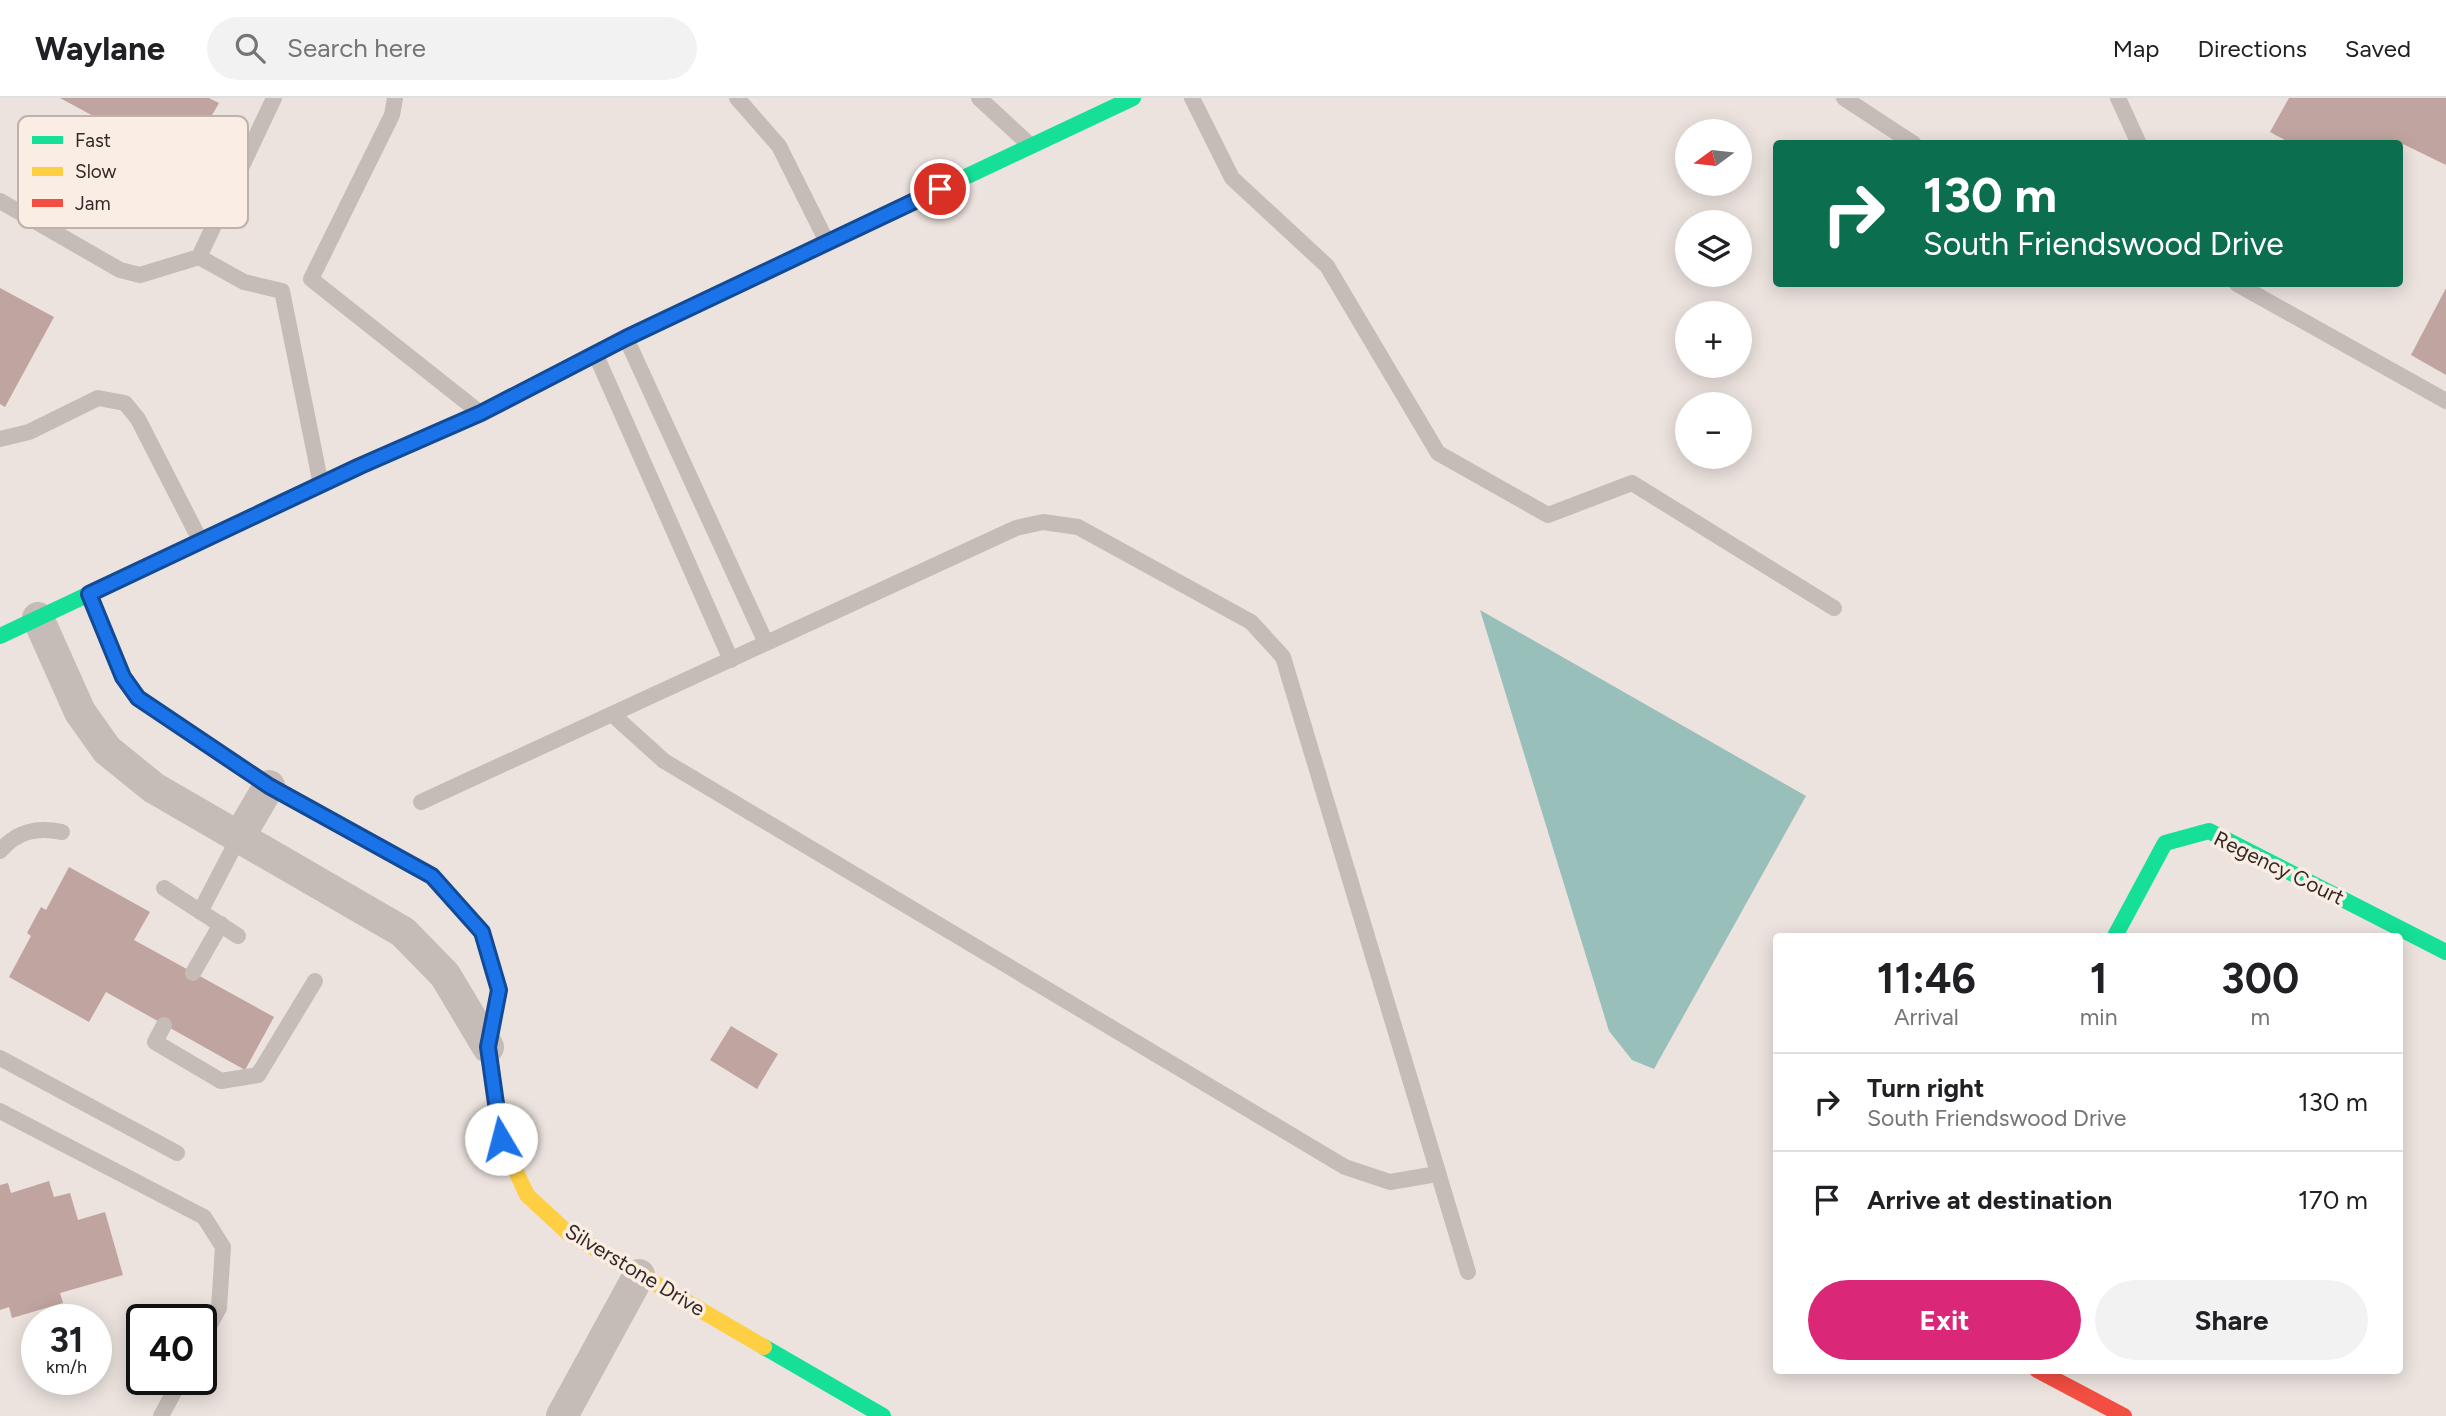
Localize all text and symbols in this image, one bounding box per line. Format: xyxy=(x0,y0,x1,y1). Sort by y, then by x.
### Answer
search box xyxy=(207,17,697,80)
text: Waylane xyxy=(35,29,165,68)
icon: search xyxy=(231,29,269,67)
text: Search here xyxy=(287,32,426,64)
text: Map xyxy=(2113,34,2159,63)
text: Directions xyxy=(2197,34,2307,63)
text: Saved xyxy=(2345,34,2411,63)
legend xyxy=(18,116,248,228)
north arrow xyxy=(1675,119,1752,196)
map controls xyxy=(1675,119,1752,469)
text: Fast xyxy=(75,129,111,152)
pin xyxy=(910,159,970,219)
text: Slow xyxy=(75,160,117,183)
text: 130 m xyxy=(1923,165,2057,224)
icon: right xyxy=(1808,168,1899,259)
icon: arrive xyxy=(921,170,959,208)
text: Jam xyxy=(75,192,111,215)
button: layers xyxy=(1675,210,1752,287)
text: South Friendswood Drive xyxy=(1923,225,2284,263)
button: + xyxy=(1675,301,1752,378)
button: − xyxy=(1675,392,1752,469)
street label: Regency Court xyxy=(2210,825,2348,910)
text: 11:46 xyxy=(1877,953,1976,1004)
text: 1 xyxy=(2090,953,2107,1004)
text: 300 xyxy=(2221,953,2299,1004)
text: Arrival xyxy=(1894,1003,1959,1031)
text: min xyxy=(2080,1003,2117,1031)
text: m xyxy=(2250,1003,2270,1031)
text: Turn right xyxy=(1867,1072,1984,1104)
icon: right xyxy=(1808,1083,1846,1121)
text: 130 m xyxy=(2298,1086,2368,1118)
position arrow xyxy=(464,1102,538,1176)
text: South Friendswood Drive xyxy=(1867,1104,2126,1132)
icon: arrive xyxy=(1808,1181,1846,1219)
text: Arrive at destination xyxy=(1867,1184,2112,1216)
text: 170 m xyxy=(2298,1184,2368,1216)
street label: Silverstone Drive xyxy=(561,1218,710,1321)
button: Exit xyxy=(1808,1280,2081,1360)
button: Share xyxy=(2095,1280,2368,1360)
speed limit sign: 40 xyxy=(126,1304,217,1395)
text: 31 xyxy=(49,1319,84,1361)
text: km/h xyxy=(46,1356,87,1378)

